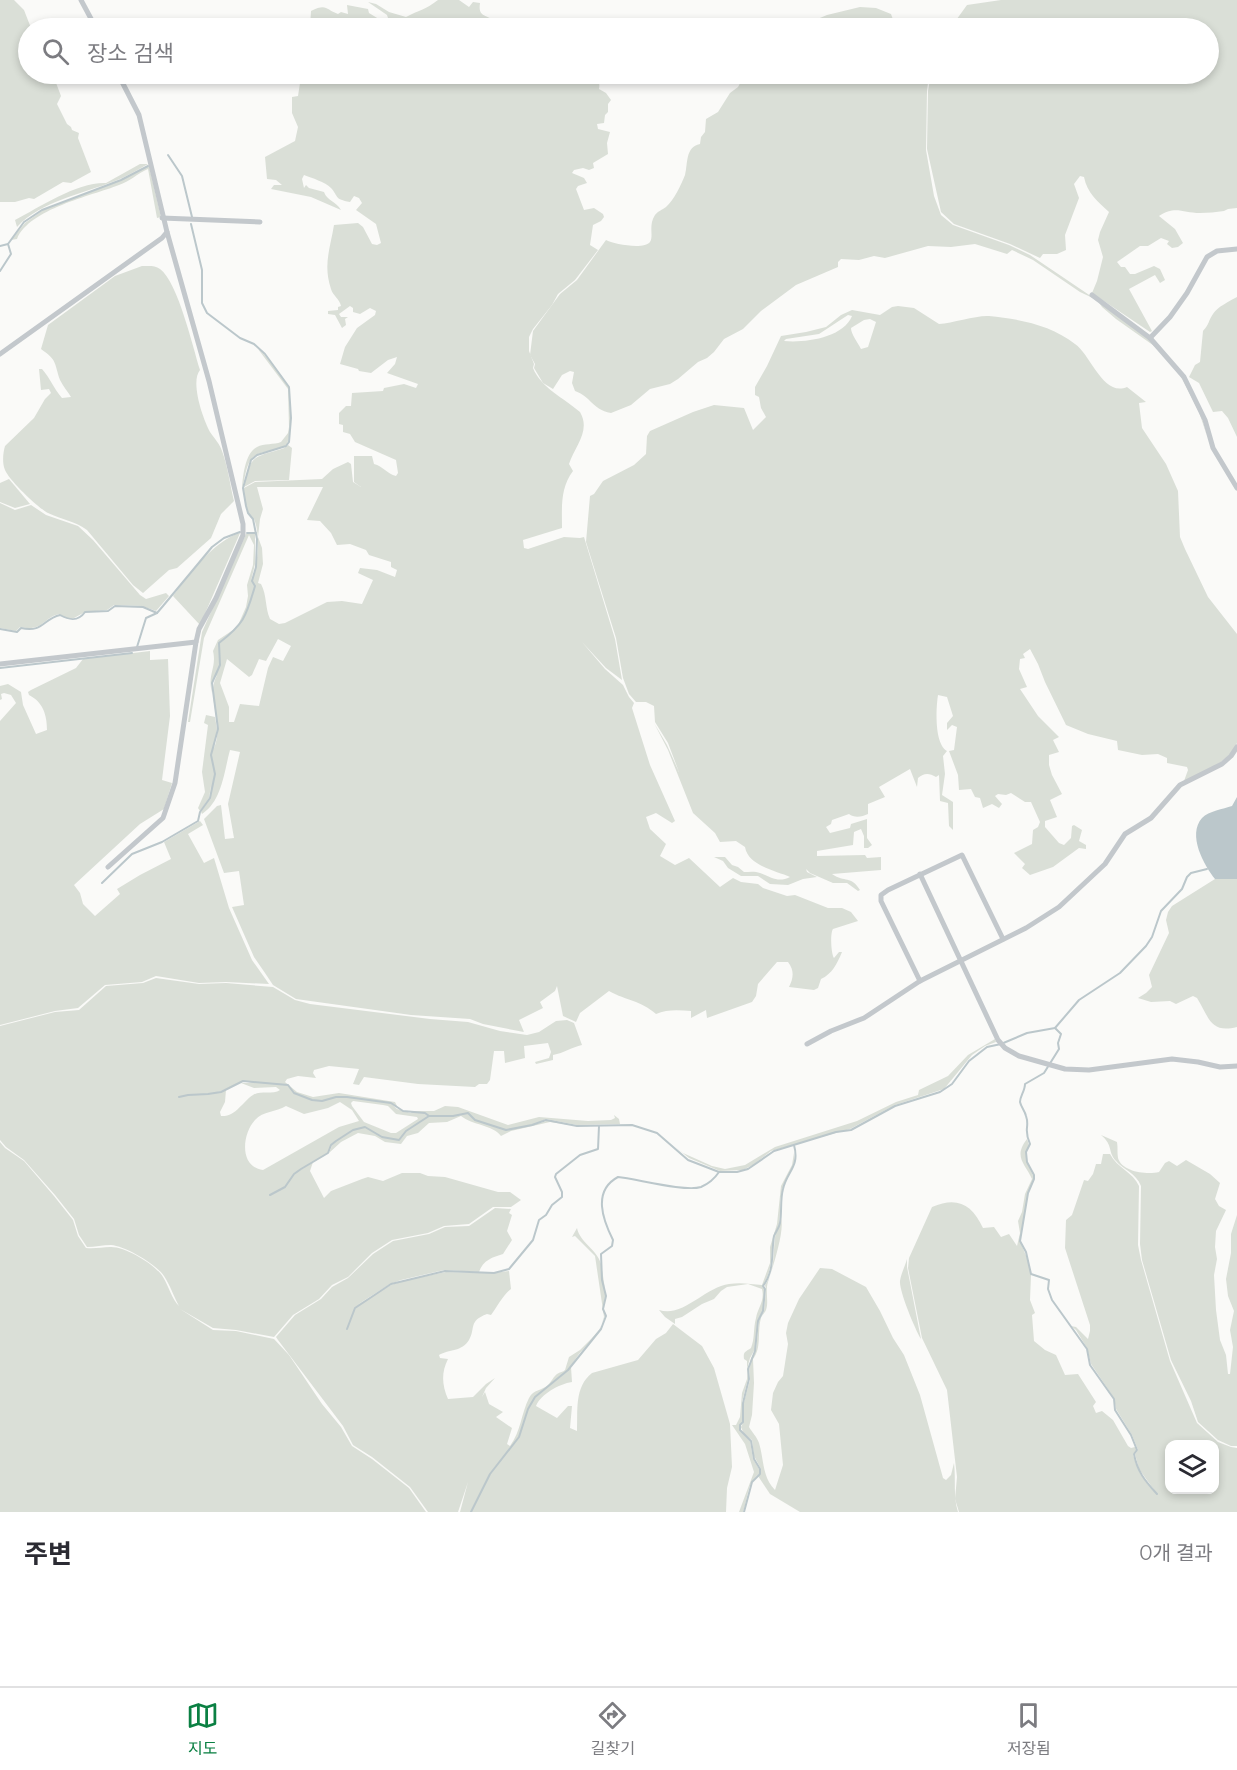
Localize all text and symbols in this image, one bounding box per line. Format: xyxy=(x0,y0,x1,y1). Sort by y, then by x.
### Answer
search box xyxy=(18,18,1219,84)
icon: search xyxy=(39,35,72,68)
text: 장소 검색 xyxy=(87,40,174,67)
map controls xyxy=(1165,1440,1219,1494)
button: layers xyxy=(1165,1440,1219,1494)
text: 주변 xyxy=(24,1538,72,1570)
text: 0개 결과 xyxy=(1139,1541,1213,1565)
tab: 지도 xyxy=(186,1699,219,1759)
tab: 길찾기 xyxy=(591,1699,635,1759)
tab: 저장됨 xyxy=(1007,1699,1051,1759)

